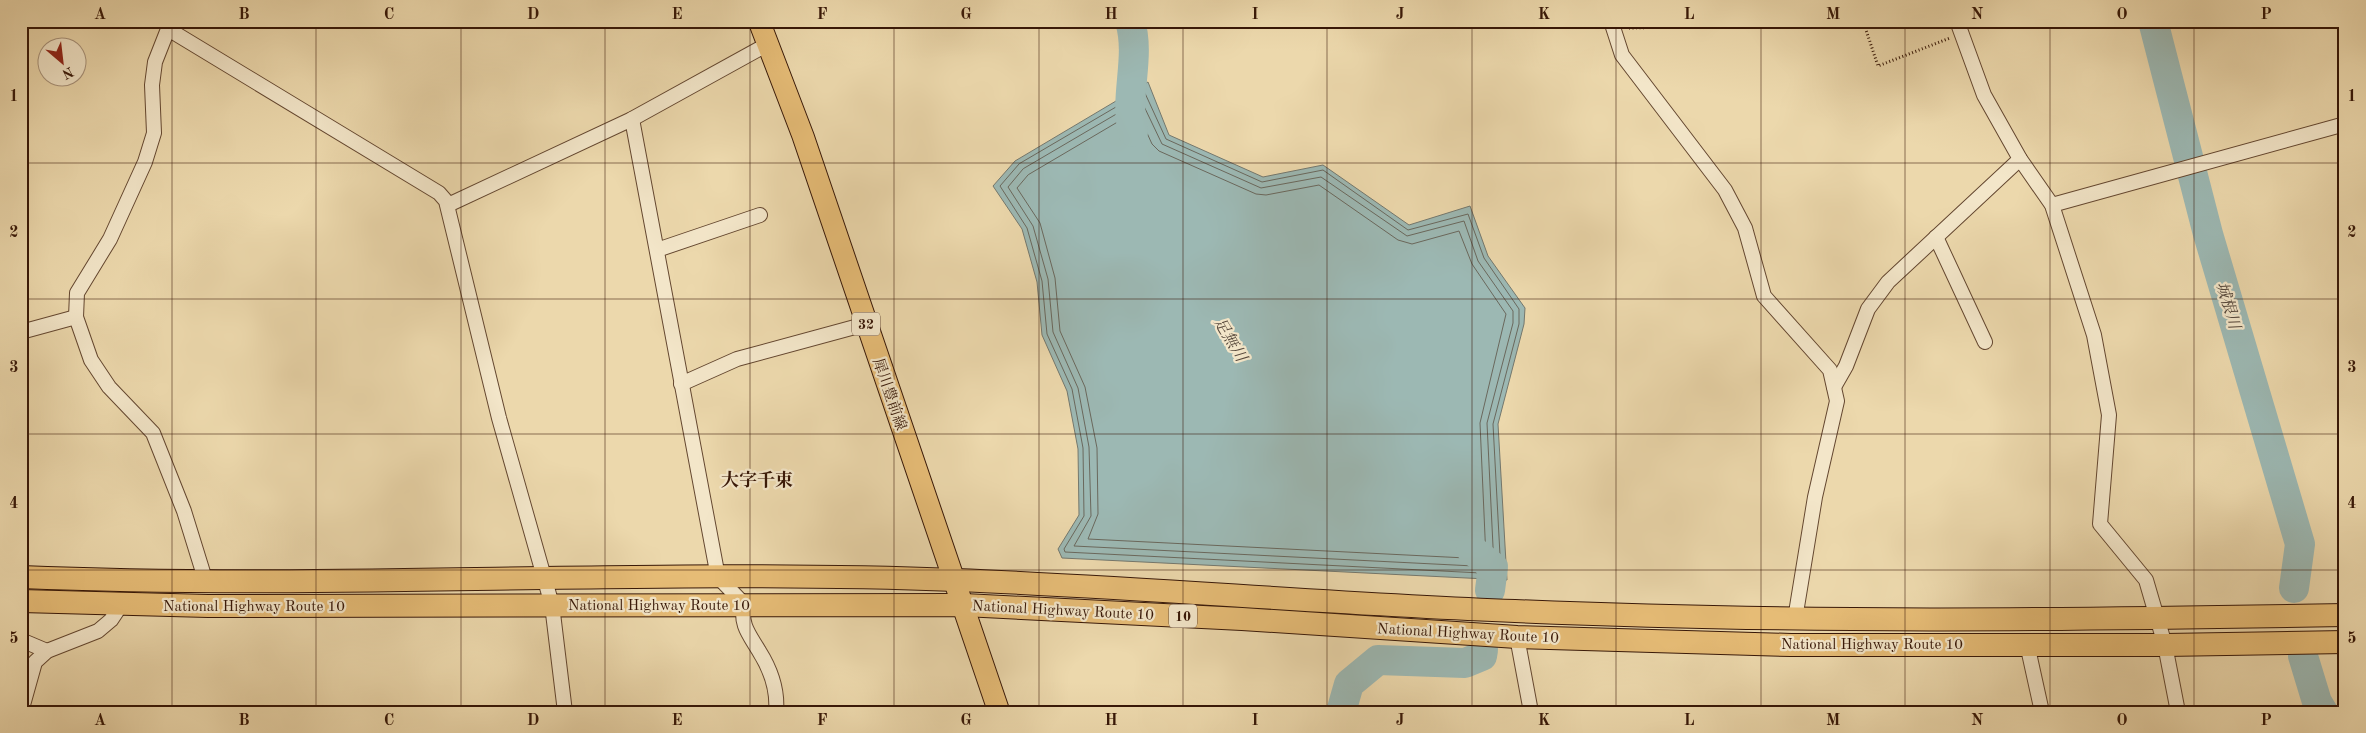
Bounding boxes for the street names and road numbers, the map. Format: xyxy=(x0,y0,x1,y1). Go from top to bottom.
road number: 32 xyxy=(852,312,880,336)
street label: 犀川豊前線 xyxy=(869,356,910,432)
street label: National Highway Route 10 xyxy=(568,599,750,614)
street label: National Highway Route 10 xyxy=(972,599,1154,624)
street label: National Highway Route 10 xyxy=(163,600,345,615)
road number: 10 xyxy=(1169,604,1197,628)
street label: National Highway Route 10 xyxy=(1377,622,1559,647)
street label: National Highway Route 10 xyxy=(1781,638,1963,653)

